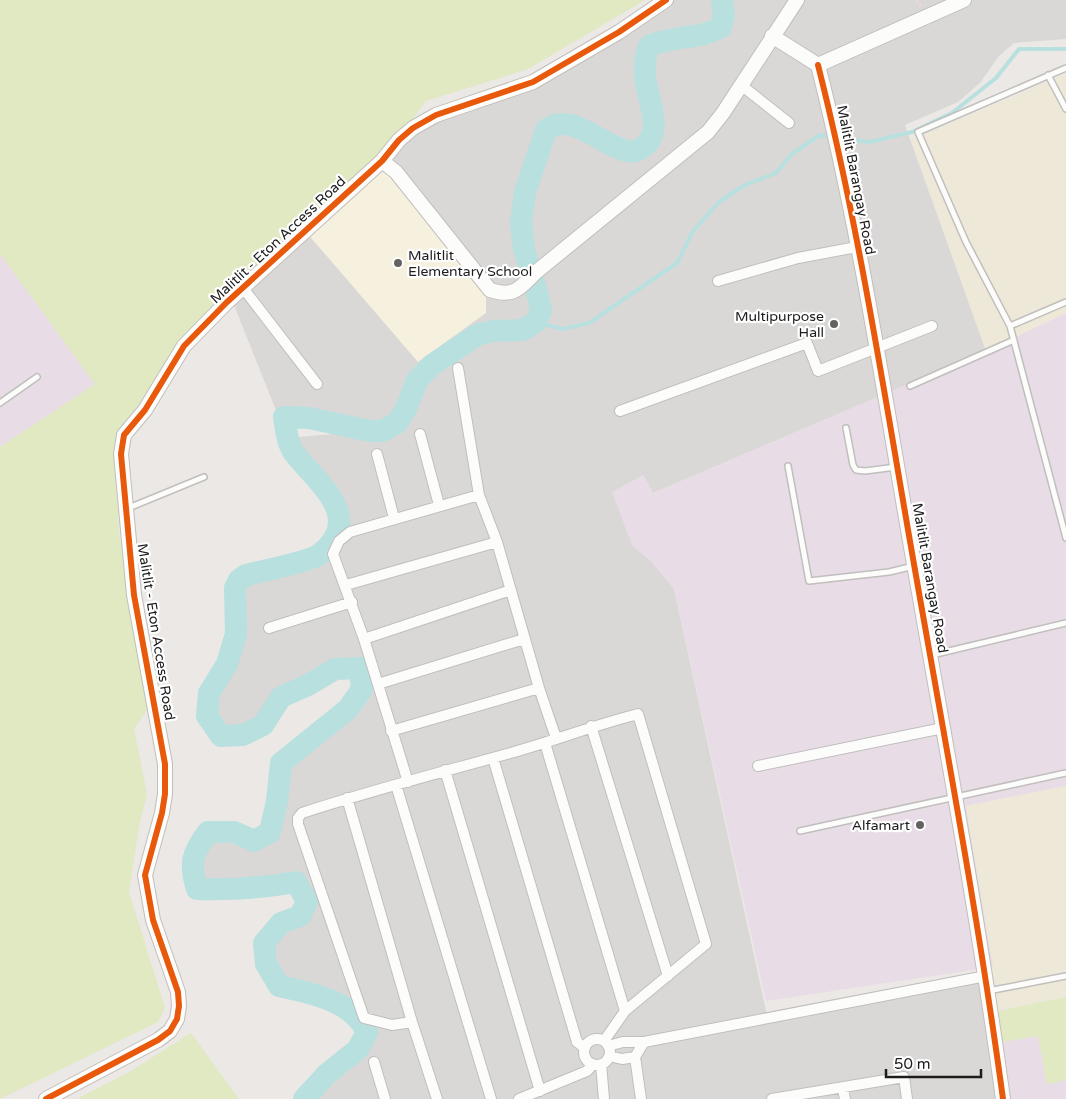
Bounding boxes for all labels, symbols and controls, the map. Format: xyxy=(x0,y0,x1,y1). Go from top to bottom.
street label: Malitlit Barangay Road xyxy=(833,104,879,256)
street label: Malitlit - Eton Access Road xyxy=(207,173,349,307)
place label: Malitlit Elementary School xyxy=(408,247,532,280)
marker: Malitlit Elementary School xyxy=(392,257,404,269)
place label: Multipurpose Hall xyxy=(735,308,824,341)
marker: Multipurpose Hall xyxy=(828,318,840,330)
street label: Malitlit Barangay Road xyxy=(908,502,952,654)
street label: Malitlit - Eton Access Road xyxy=(134,542,178,722)
place label: Alfamart xyxy=(852,817,911,834)
marker: Alfamart xyxy=(914,819,926,831)
scale bar xyxy=(886,1046,981,1078)
text: 50 m xyxy=(894,1055,931,1073)

